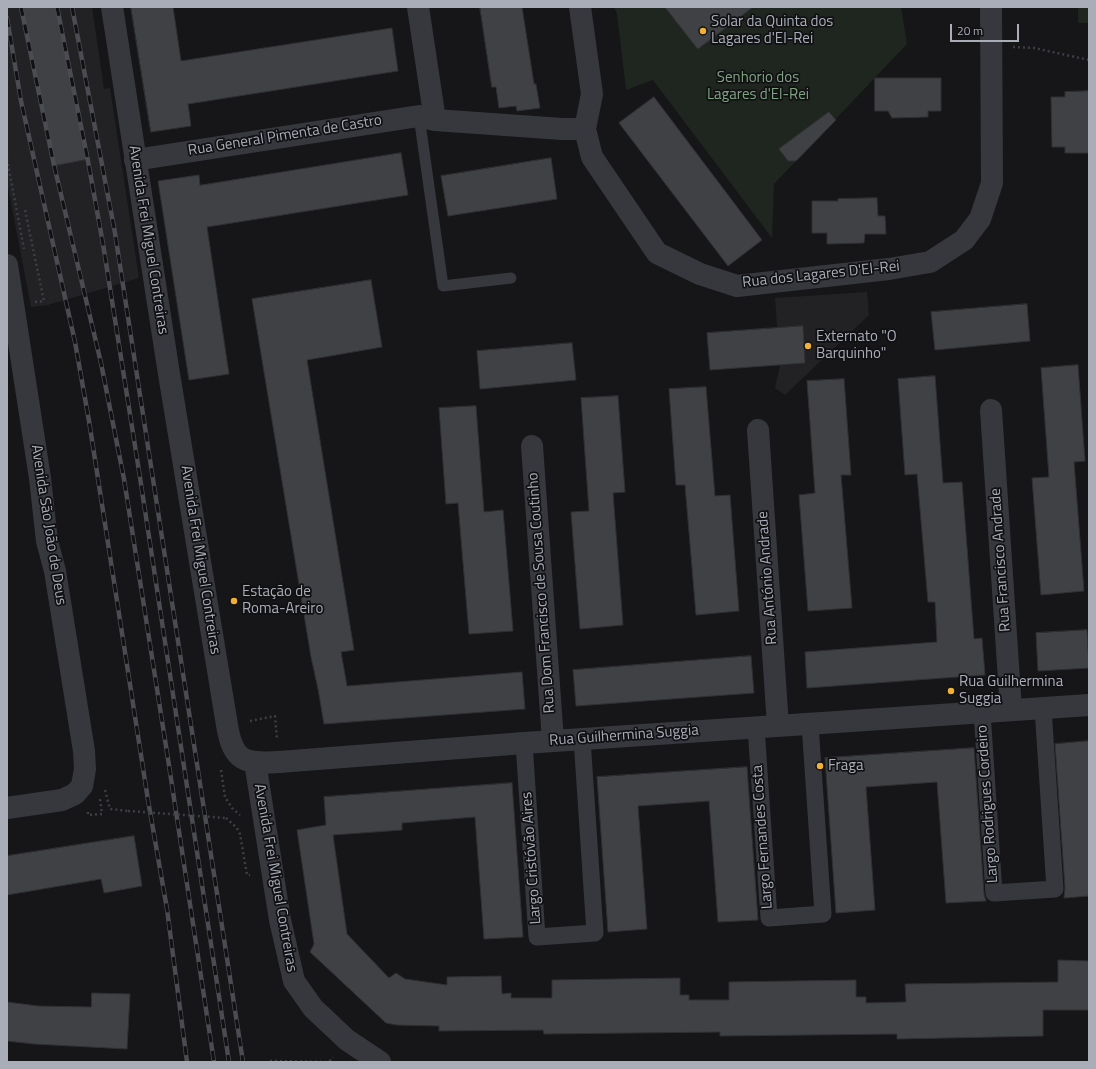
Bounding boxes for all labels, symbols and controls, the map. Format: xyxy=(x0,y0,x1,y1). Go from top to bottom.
place label: Solar da Quinta dos Lagares d'El-Rei xyxy=(711,13,833,48)
scale bar xyxy=(952,16,1021,42)
text: 20 m xyxy=(957,21,983,40)
marker: Solar da Quinta dos Lagares d'El-Rei xyxy=(698,26,708,36)
park label: Senhorio dos Lagares d'El-Rei xyxy=(707,69,809,104)
street label: Rua General Pimenta de Castro xyxy=(187,112,383,160)
street label: Avenida Frei Miguel Contreiras xyxy=(124,144,172,336)
street label: Rua dos Lagares D'El-Rei xyxy=(741,258,901,292)
place label: Externato "O Barquinho" xyxy=(816,328,897,363)
marker: Externato "O Barquinho" xyxy=(803,341,813,351)
street label: Avenida São João de Deus xyxy=(26,443,70,607)
street label: Avenida Frei Miguel Contreiras xyxy=(176,464,224,656)
street label: Rua Dom Francisco de Sousa Coutinho xyxy=(525,472,559,714)
street label: Rua Francisco Andrade xyxy=(987,488,1015,632)
street label: Rua António Andrade xyxy=(754,511,782,645)
place label: Estação de Roma-Areiro xyxy=(242,583,323,618)
marker: Estação de Roma-Areiro xyxy=(229,596,239,606)
place label: Rua Guilhermina Suggia xyxy=(959,673,1063,708)
marker: Rua Guilhermina Suggia xyxy=(946,686,956,696)
street label: Rua Guilhermina Suggia xyxy=(549,722,699,750)
street label: Largo Rodrigues Cordeiro xyxy=(973,724,1003,884)
place label: Fraga xyxy=(828,757,864,775)
marker: Fraga xyxy=(815,761,825,771)
street label: Largo Fernandes Costa xyxy=(749,764,777,910)
street label: Avenida Frei Miguel Contreiras xyxy=(250,782,300,974)
street label: Largo Cristóvão Aires xyxy=(518,791,546,925)

